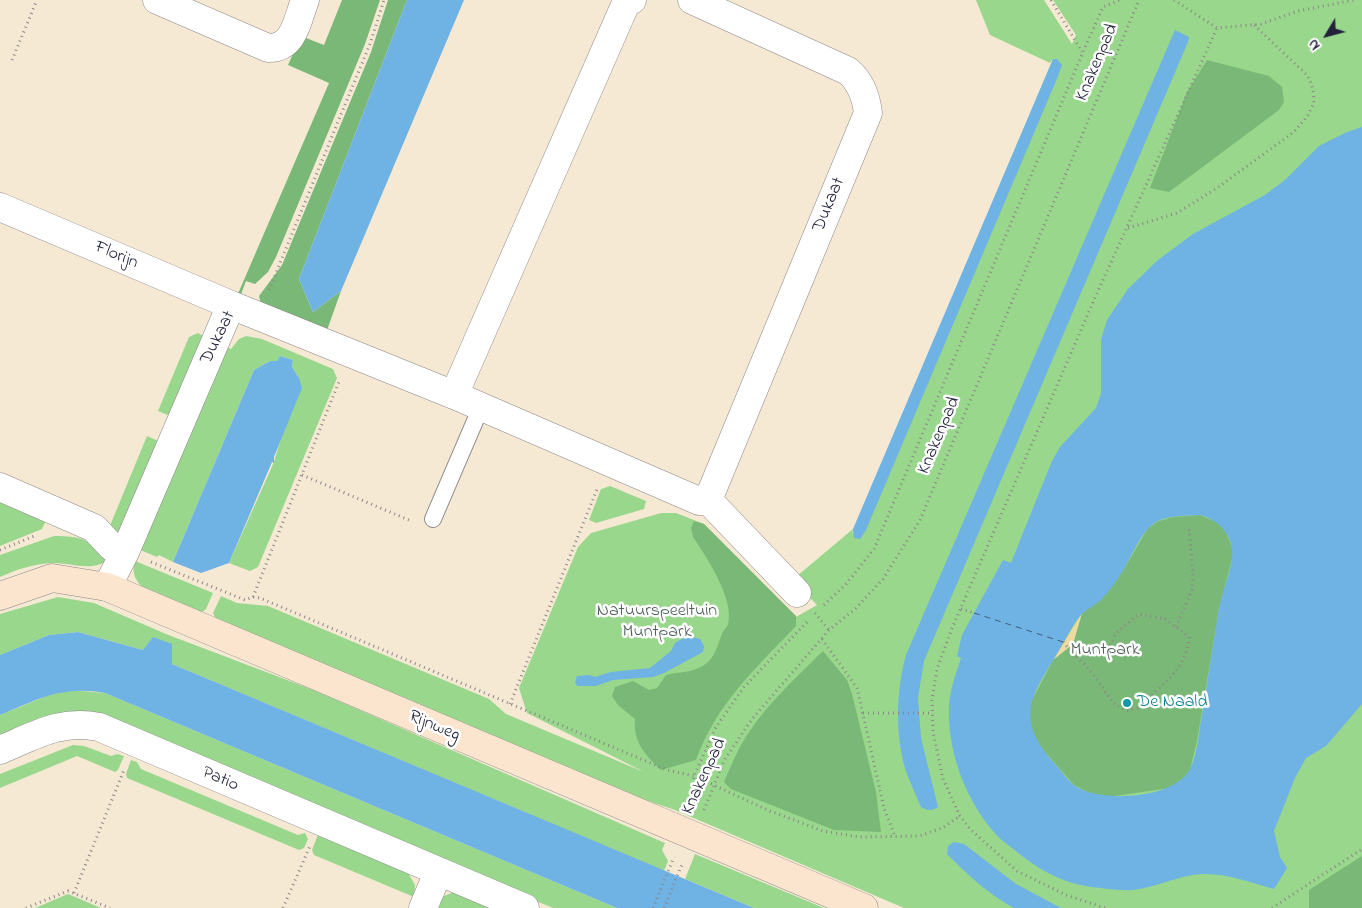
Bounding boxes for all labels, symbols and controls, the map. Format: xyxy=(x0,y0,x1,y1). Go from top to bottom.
north arrow xyxy=(1302,10,1352,60)
street label: Knakenpad xyxy=(1072,21,1124,105)
text: N xyxy=(1303,34,1326,54)
street label: Dukaat xyxy=(809,175,851,235)
street label: Florijn xyxy=(91,237,141,275)
street label: Dukaat xyxy=(197,308,241,368)
street label: Knakenpad xyxy=(914,394,966,478)
park label: Natuurspeeltuin Muntpark xyxy=(597,601,717,644)
park label: Muntpark xyxy=(1070,640,1140,662)
place label: De Naald xyxy=(1137,692,1208,714)
marker: De Naald xyxy=(1121,697,1133,709)
street label: Rijnweg xyxy=(405,707,463,747)
street label: Knakenpad xyxy=(678,735,732,819)
street label: Patio xyxy=(198,763,242,797)

